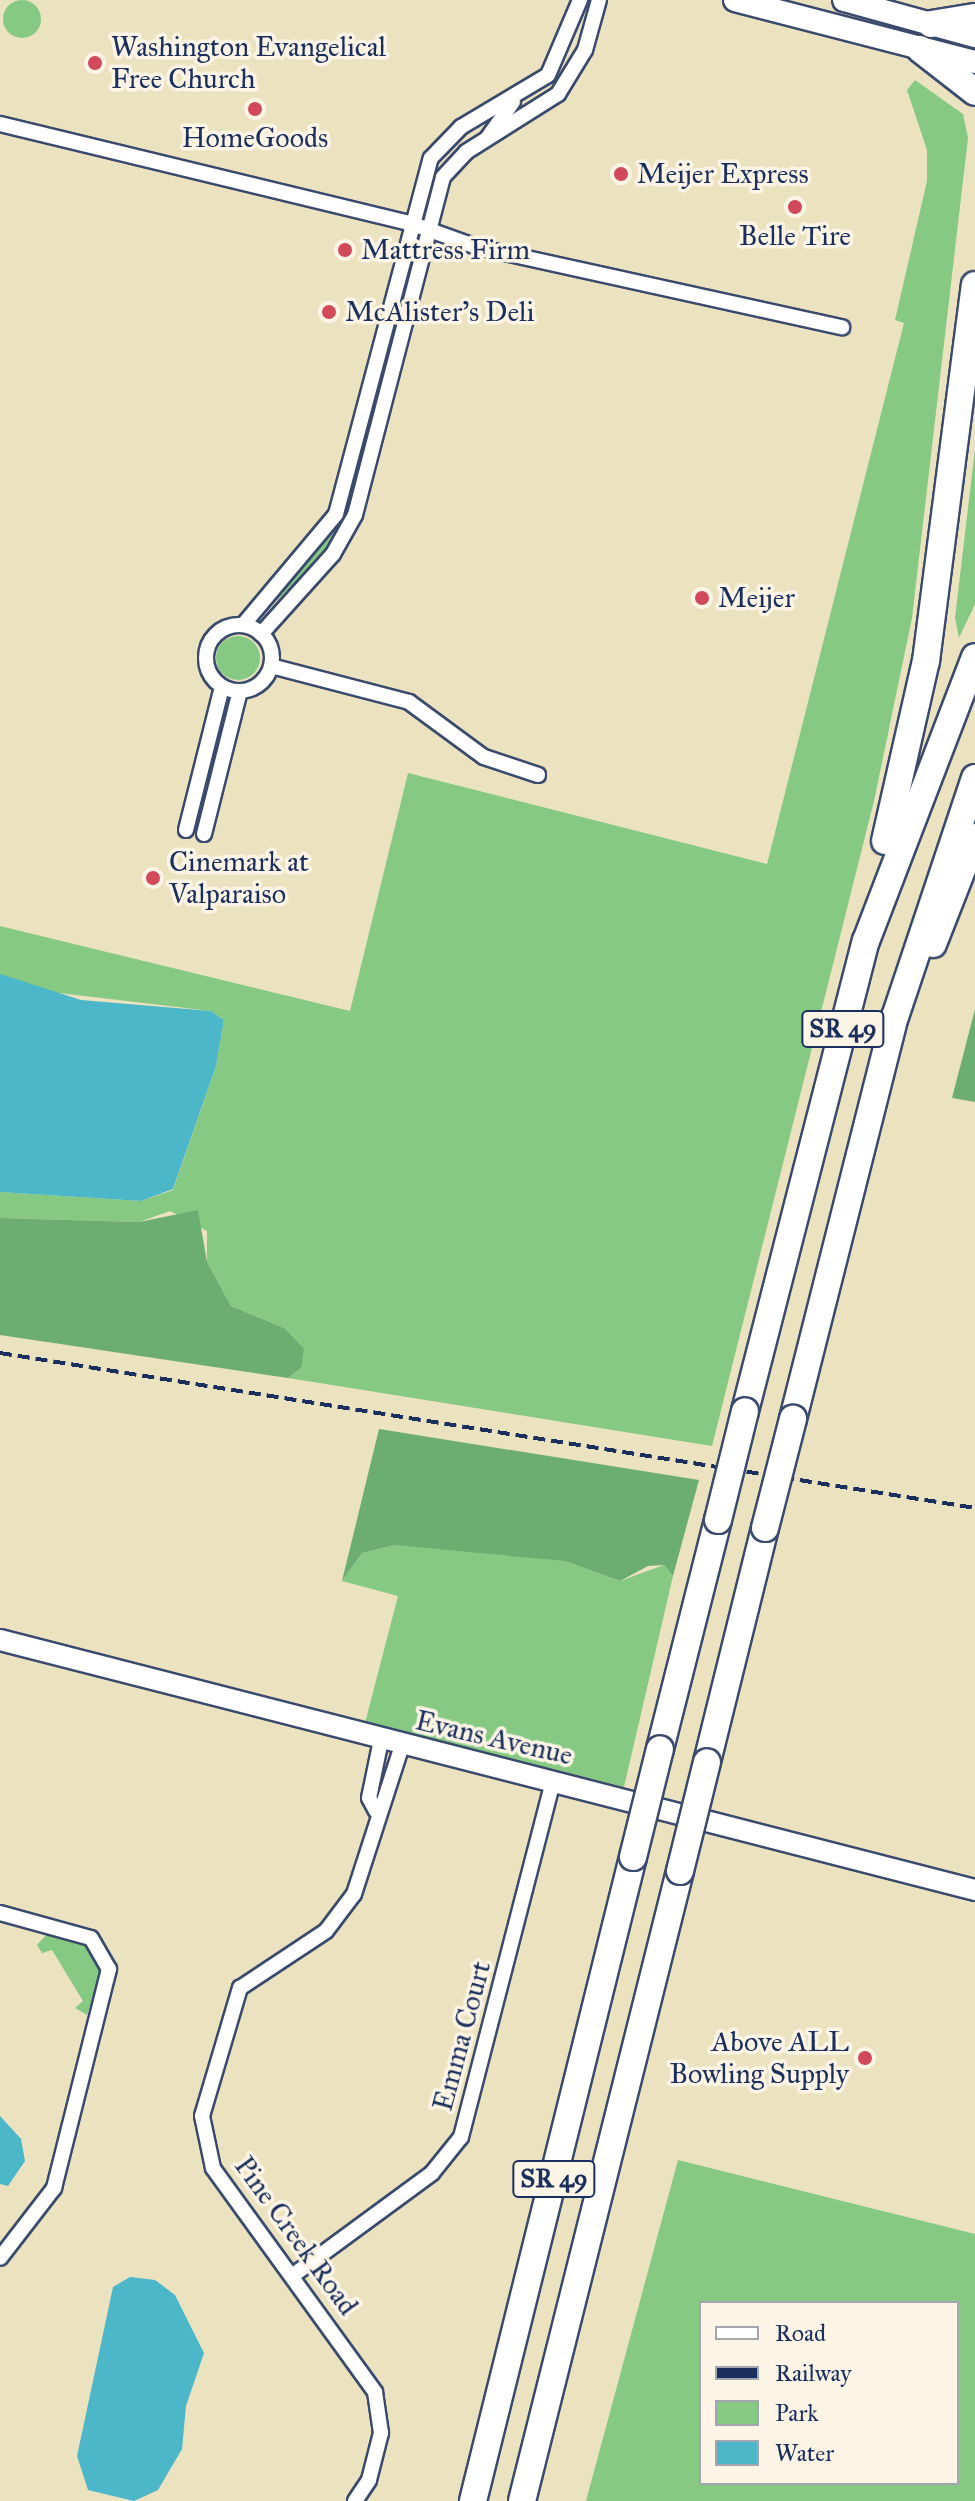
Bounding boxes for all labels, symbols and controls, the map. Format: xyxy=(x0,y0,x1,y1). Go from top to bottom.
place label: Washington Evangelical Free Church xyxy=(111,30,386,96)
marker: Washington Evangelical Free Church xyxy=(86,54,104,72)
marker: HomeGoods xyxy=(246,100,264,118)
place label: HomeGoods xyxy=(182,121,328,155)
place label: Meijer Express xyxy=(637,157,809,191)
marker: Meijer Express xyxy=(612,165,630,183)
marker: Belle Tire xyxy=(786,198,804,216)
place label: Belle Tire xyxy=(739,219,851,253)
place label: Mattress Firm xyxy=(361,233,530,267)
marker: Mattress Firm xyxy=(336,241,354,259)
place label: McAlister's Deli xyxy=(345,295,534,329)
marker: McAlister's Deli xyxy=(320,303,338,321)
place label: Meijer xyxy=(718,581,795,615)
marker: Meijer xyxy=(693,589,711,607)
place label: Cinemark at Valparaiso xyxy=(169,845,309,911)
marker: Cinemark at Valparaiso xyxy=(144,869,162,887)
road number: SR 49 xyxy=(801,1007,885,1051)
street label: Evans Avenue xyxy=(412,1704,576,1772)
street label: Emma Court xyxy=(426,1957,498,2115)
place label: Above ALL Bowling Supply xyxy=(669,2025,849,2091)
marker: Above ALL Bowling Supply xyxy=(856,2049,874,2067)
street label: Pine Creek Road xyxy=(227,2150,365,2322)
road number: SR 49 xyxy=(512,2157,596,2201)
legend xyxy=(699,2301,959,2485)
text: Road xyxy=(775,2318,826,2348)
text: Railway xyxy=(775,2358,852,2388)
text: Park xyxy=(775,2398,818,2428)
text: Water xyxy=(775,2438,834,2468)

